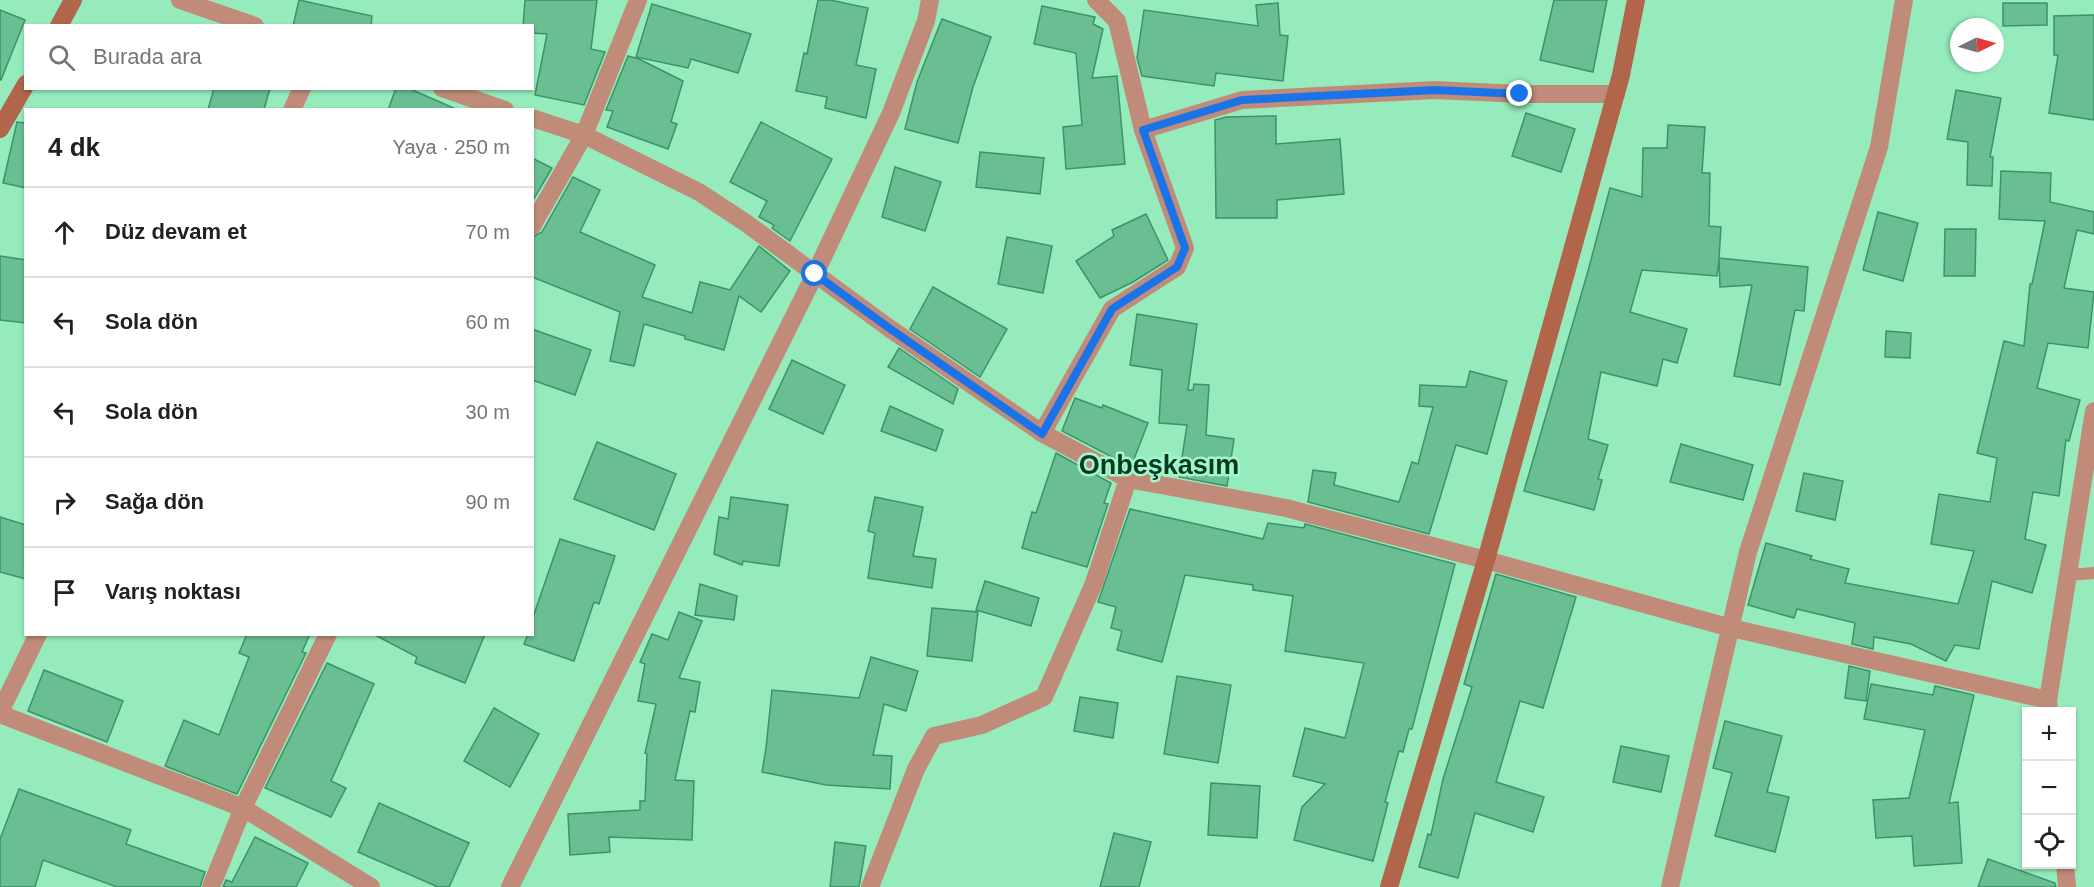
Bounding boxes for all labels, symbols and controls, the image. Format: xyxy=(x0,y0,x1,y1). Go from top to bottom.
north arrow xyxy=(1950,18,2004,72)
search box xyxy=(24,24,534,90)
icon: search xyxy=(45,41,78,74)
text: Burada ara xyxy=(93,44,202,69)
route end xyxy=(1506,80,1532,106)
text: 4 dk xyxy=(48,132,100,162)
text: Yaya · 250 m xyxy=(393,136,510,158)
icon: ahead xyxy=(48,216,81,249)
text: Düz devam et xyxy=(105,219,247,244)
text: 70 m xyxy=(466,221,510,243)
route start xyxy=(801,260,827,286)
icon: left xyxy=(48,306,81,339)
text: Sola dön xyxy=(105,309,198,334)
text: 60 m xyxy=(466,311,510,333)
icon: left xyxy=(48,396,81,429)
text: Sola dön xyxy=(105,399,198,424)
text: 30 m xyxy=(466,401,510,423)
district label: Onbeşkasım xyxy=(1079,450,1239,480)
icon: right xyxy=(48,486,81,519)
text: Sağa dön xyxy=(105,489,204,514)
text: 90 m xyxy=(466,491,510,513)
icon: arrive xyxy=(48,576,81,609)
text: Varış noktası xyxy=(105,579,241,604)
map controls xyxy=(2022,707,2076,869)
button: + xyxy=(2022,707,2076,761)
button: − xyxy=(2022,761,2076,815)
button: locate xyxy=(2022,815,2076,869)

